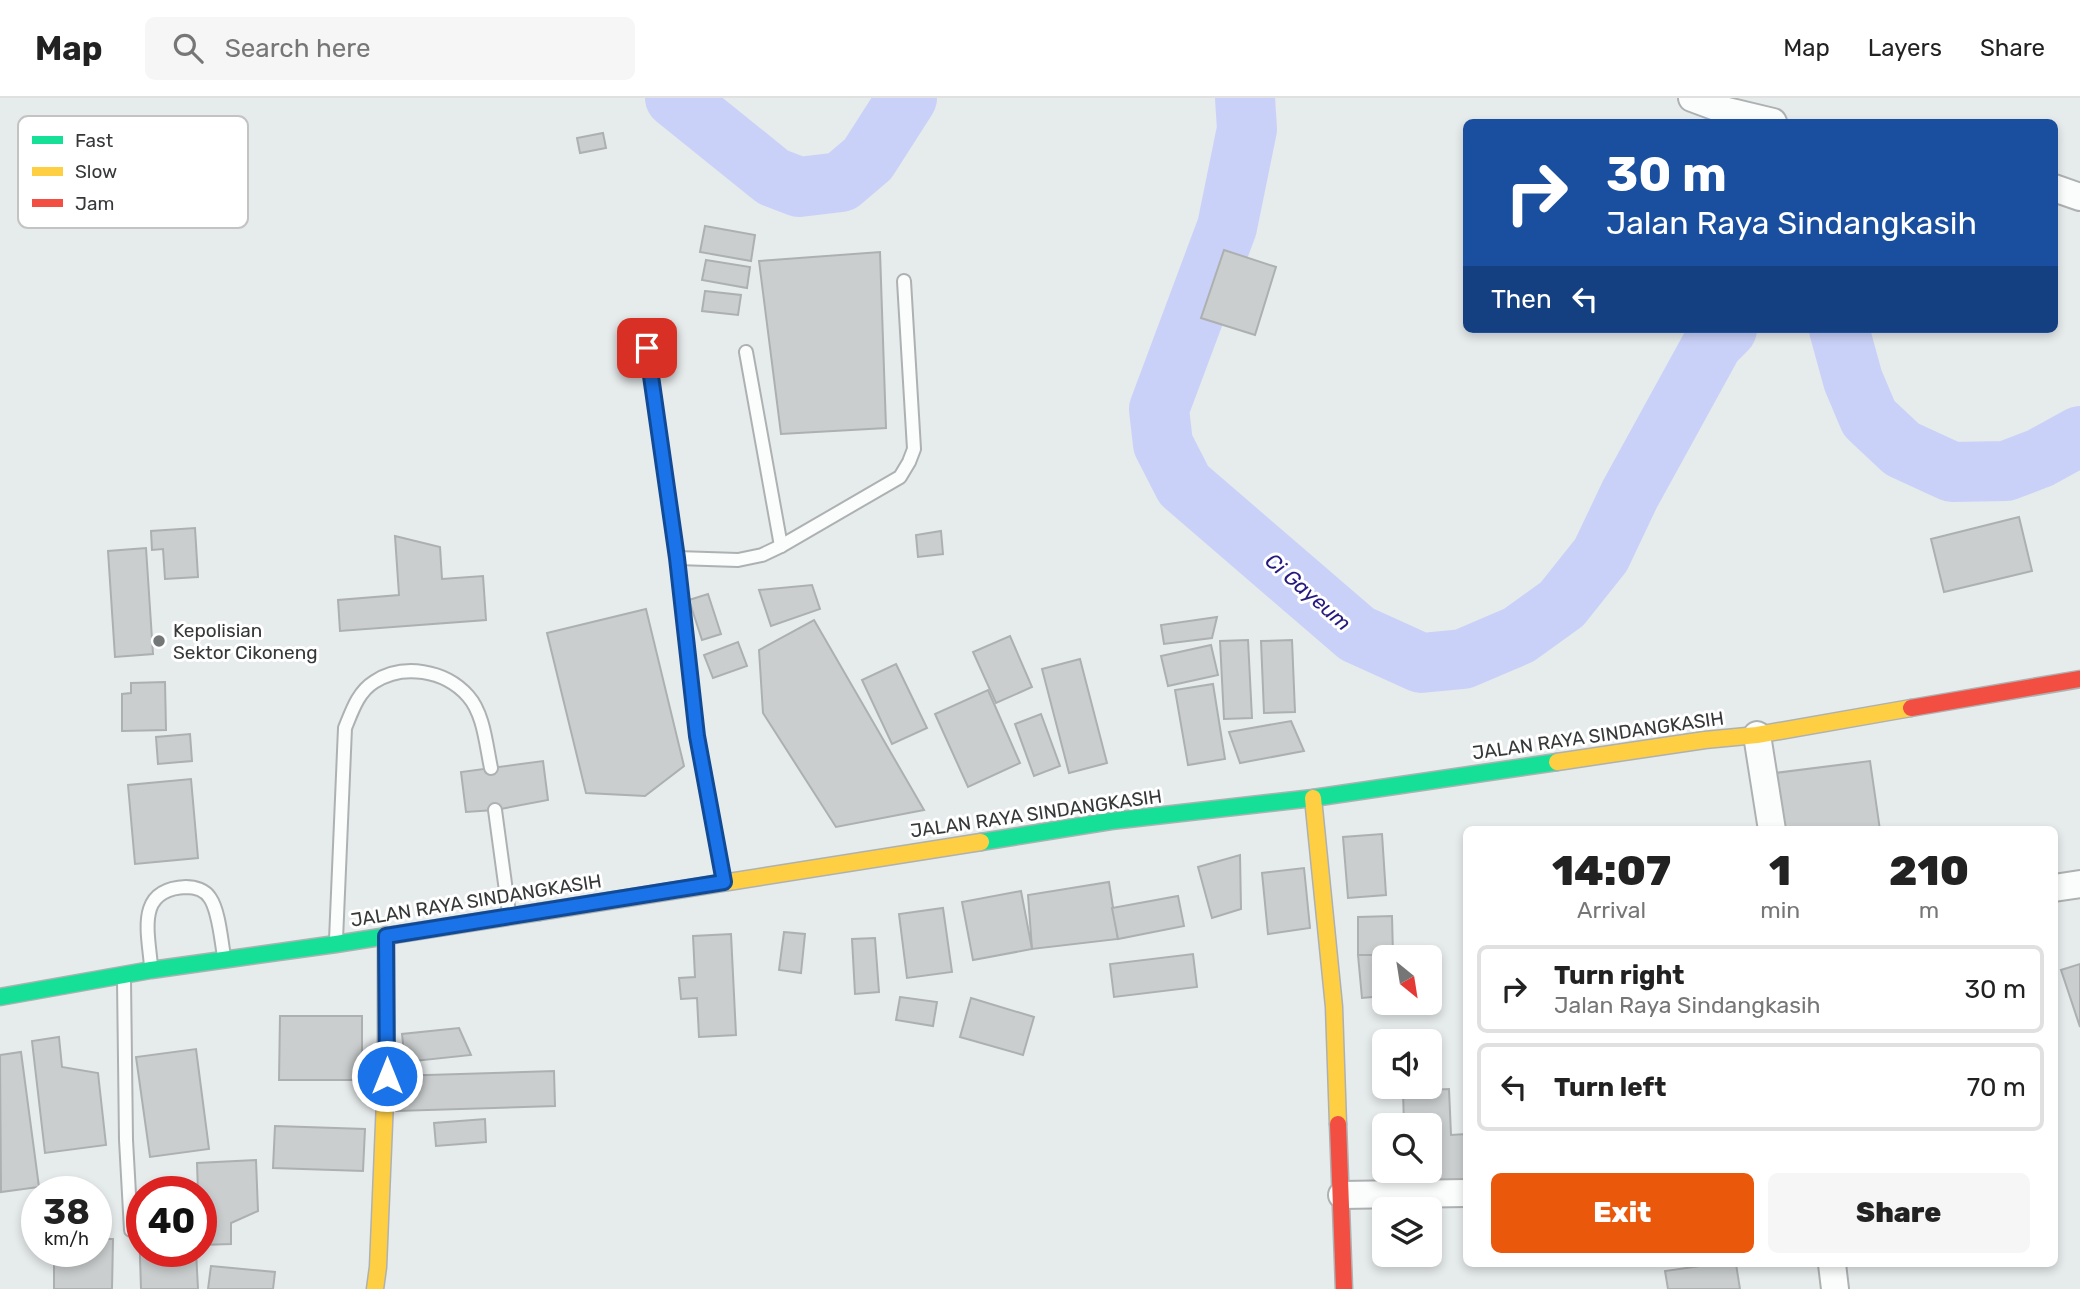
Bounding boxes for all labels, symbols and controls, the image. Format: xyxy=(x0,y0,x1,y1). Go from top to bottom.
search box xyxy=(145,17,635,80)
text: Map xyxy=(35,29,103,68)
icon: search xyxy=(169,29,207,67)
text: Search here xyxy=(225,33,370,64)
text: Map xyxy=(1783,34,1830,62)
text: Layers xyxy=(1868,34,1942,62)
text: Share xyxy=(1980,34,2045,62)
legend xyxy=(18,116,248,228)
text: Fast xyxy=(75,129,114,152)
text: 30 m xyxy=(1606,145,1727,203)
icon: right xyxy=(1491,147,1582,238)
text: Slow xyxy=(75,160,117,183)
text: Jam xyxy=(75,192,114,215)
text: Jalan Raya Sindangkasih xyxy=(1606,204,1977,242)
icon: left xyxy=(1566,280,1604,318)
text: Then xyxy=(1491,284,1552,315)
pin xyxy=(617,318,677,378)
icon: arrive xyxy=(628,329,666,367)
water label: Ci Gayeum xyxy=(1260,548,1356,636)
place label: Kepolisian Sektor Cikoneng xyxy=(173,619,318,664)
marker: Kepolisian Sektor Cikoneng xyxy=(151,633,167,649)
street label: JALAN RAYA SINDANGKASIH xyxy=(1471,706,1725,765)
street label: JALAN RAYA SINDANGKASIH xyxy=(909,784,1163,843)
text: 14:07 xyxy=(1552,846,1671,896)
text: 1 xyxy=(1769,846,1791,896)
text: 210 xyxy=(1889,846,1969,896)
street label: JALAN RAYA SINDANGKASIH xyxy=(349,869,603,932)
text: Arrival xyxy=(1577,896,1646,924)
text: min xyxy=(1760,896,1800,924)
text: m xyxy=(1919,896,1939,924)
north arrow xyxy=(1372,945,1442,1015)
map controls xyxy=(1372,945,1442,1267)
text: Turn right xyxy=(1554,960,1684,991)
icon: right xyxy=(1495,970,1533,1008)
text: 30 m xyxy=(1964,974,2026,1005)
text: Jalan Raya Sindangkasih xyxy=(1554,991,1821,1019)
button: sound xyxy=(1372,1029,1442,1099)
position arrow xyxy=(350,1039,424,1113)
icon: left xyxy=(1495,1068,1533,1106)
text: Turn left xyxy=(1554,1072,1666,1103)
text: 70 m xyxy=(1967,1072,2026,1103)
button: search xyxy=(1372,1113,1442,1183)
button: Exit xyxy=(1491,1173,1754,1253)
button: Share xyxy=(1768,1173,2030,1253)
speed limit sign: 40 xyxy=(126,1176,217,1267)
text: 38 xyxy=(43,1191,90,1233)
button: layers xyxy=(1372,1197,1442,1267)
text: km/h xyxy=(44,1228,89,1250)

